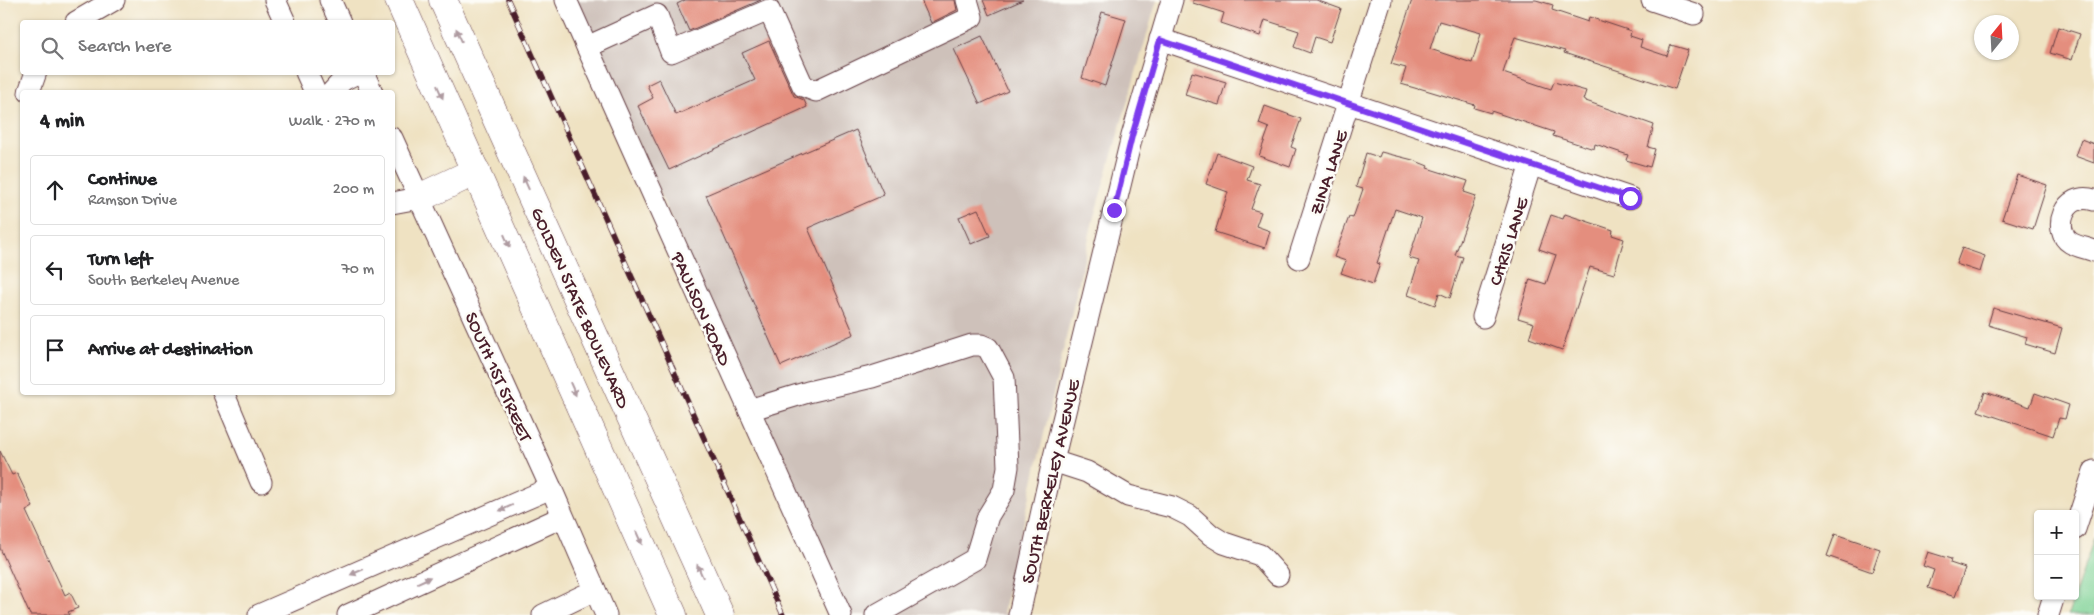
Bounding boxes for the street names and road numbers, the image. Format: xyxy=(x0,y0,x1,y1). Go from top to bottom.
street label: ZINA LANE xyxy=(1306,127,1355,218)
street label: CHRIS LANE xyxy=(1485,194,1536,289)
street label: GOLDEN STATE BOULEVARD xyxy=(524,204,634,413)
street label: PAULSON ROAD xyxy=(664,248,735,370)
street label: SOUTH 1ST STREET xyxy=(458,309,536,446)
street label: SOUTH BERKELEY AVENUE xyxy=(1018,376,1087,586)

